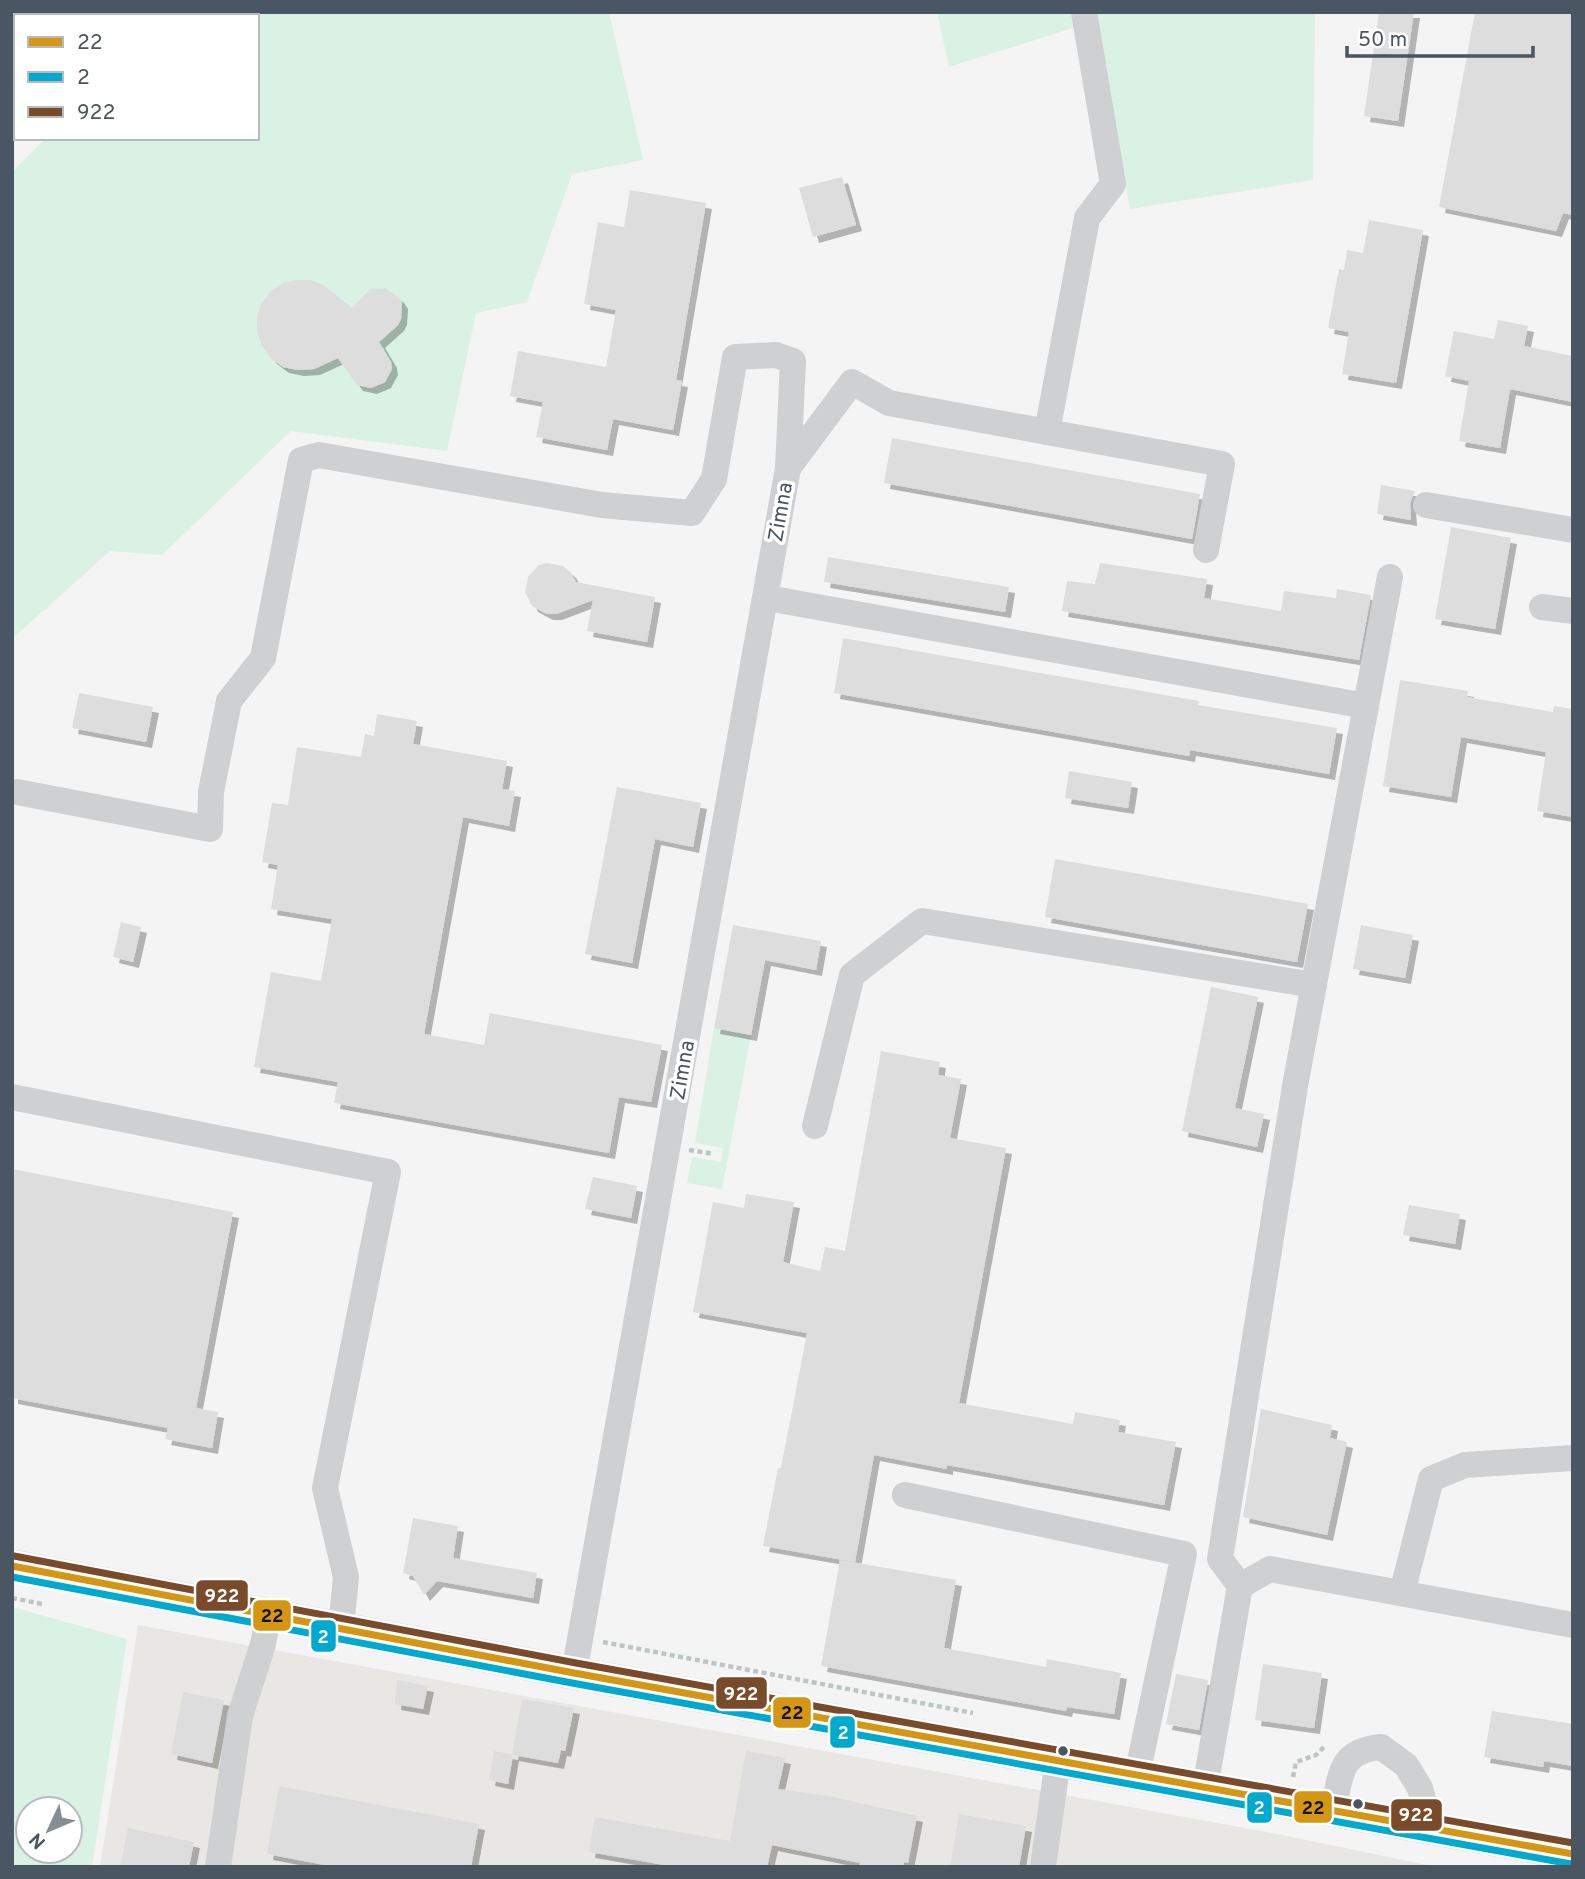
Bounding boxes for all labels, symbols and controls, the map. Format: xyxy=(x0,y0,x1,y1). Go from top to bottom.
legend xyxy=(14,14,259,140)
scale bar xyxy=(1347,14,1532,58)
text: 50 m xyxy=(1358,27,1407,54)
text: 22 xyxy=(77,30,103,57)
text: 2 xyxy=(77,65,90,92)
text: 922 xyxy=(77,100,115,127)
street label: Zimna xyxy=(763,480,800,544)
street label: Zimna xyxy=(665,1038,702,1102)
line badge: 922 xyxy=(195,1579,249,1612)
text: 922 xyxy=(205,1585,239,1609)
line badge: 22 xyxy=(252,1599,292,1632)
text: 22 xyxy=(260,1605,284,1629)
line badge: 2 xyxy=(310,1619,337,1653)
text: 2 xyxy=(317,1626,329,1650)
line badge: 922 xyxy=(715,1676,768,1710)
text: 922 xyxy=(724,1683,758,1707)
line badge: 22 xyxy=(772,1696,812,1729)
text: 22 xyxy=(780,1702,804,1726)
line badge: 2 xyxy=(829,1715,856,1749)
text: 2 xyxy=(837,1722,849,1746)
unlabelled marker xyxy=(1056,1744,1070,1758)
line badge: 22 xyxy=(1293,1790,1333,1824)
line badge: 2 xyxy=(1246,1791,1273,1824)
north arrow xyxy=(14,1795,84,1865)
text: 2 xyxy=(1253,1797,1265,1821)
text: 22 xyxy=(1301,1797,1325,1821)
unlabelled marker xyxy=(1351,1797,1365,1811)
line badge: 922 xyxy=(1390,1798,1443,1832)
text: 922 xyxy=(1399,1804,1433,1828)
text: N xyxy=(25,1827,52,1854)

